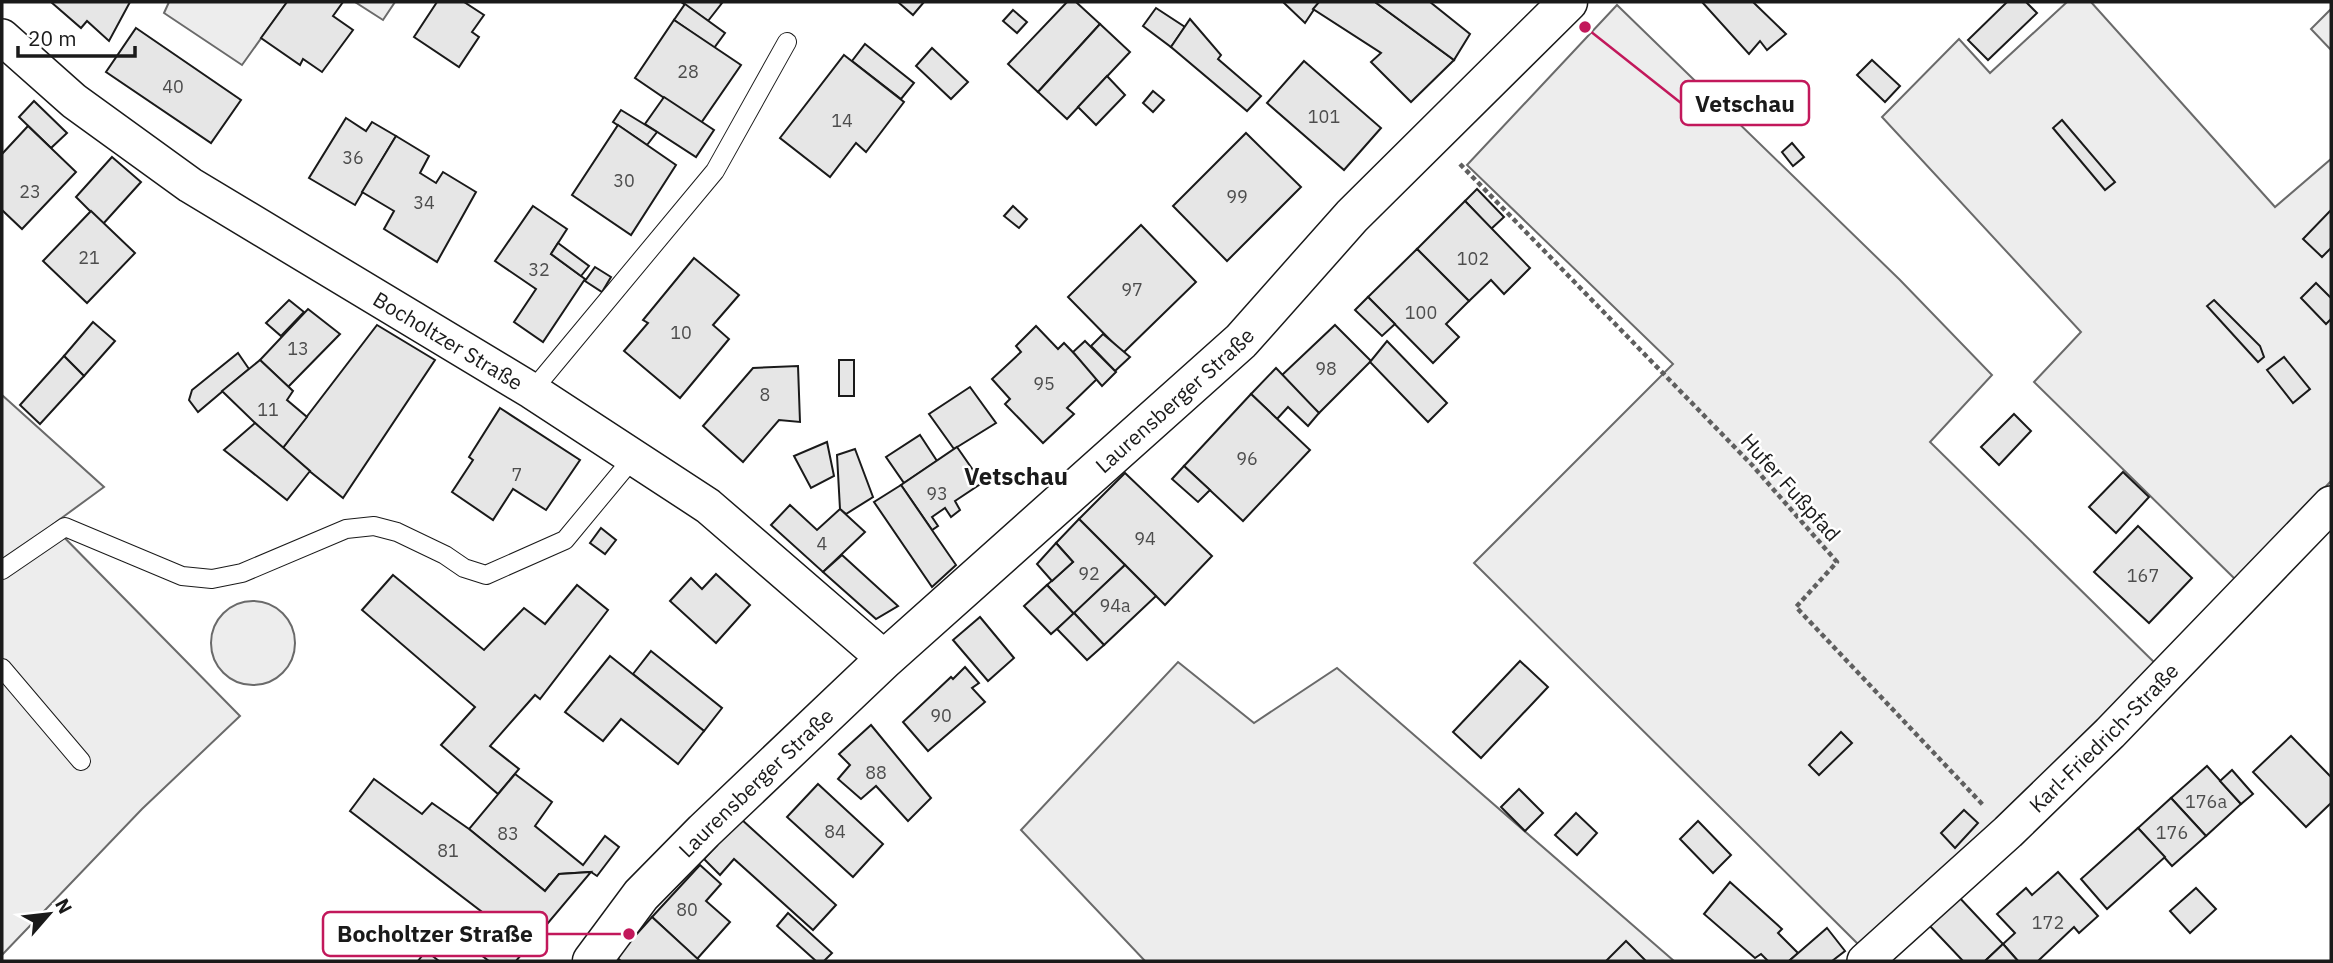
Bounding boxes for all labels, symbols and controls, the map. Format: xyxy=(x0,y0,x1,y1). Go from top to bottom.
scale bar xyxy=(18,14,135,58)
text: 20 m xyxy=(28,24,77,52)
house number: 28 xyxy=(677,60,699,83)
house number: 40 xyxy=(162,75,184,98)
callout: Vetschau xyxy=(1681,81,1809,125)
text: Vetschau xyxy=(1695,88,1795,118)
house number: 101 xyxy=(1308,105,1340,128)
house number: 14 xyxy=(831,109,853,132)
house number: 36 xyxy=(342,146,364,169)
house number: 30 xyxy=(613,169,635,192)
house number: 23 xyxy=(19,180,41,203)
house number: 99 xyxy=(1226,185,1248,208)
house number: 34 xyxy=(413,191,435,214)
house number: 21 xyxy=(78,246,100,269)
house number: 102 xyxy=(1457,247,1489,270)
house number: 32 xyxy=(528,258,550,281)
house number: 97 xyxy=(1121,278,1143,301)
street label: Bocholtzer Straße xyxy=(368,285,528,396)
house number: 100 xyxy=(1405,301,1437,324)
house number: 10 xyxy=(670,321,692,344)
street label: Laurensberger Straße xyxy=(1089,322,1260,479)
house number: 13 xyxy=(287,337,309,360)
house number: 98 xyxy=(1315,357,1337,380)
house number: 95 xyxy=(1033,372,1055,395)
house number: 8 xyxy=(760,383,770,406)
house number: 11 xyxy=(257,398,279,421)
street label: Hufer Fußpfad xyxy=(1735,427,1847,547)
house number: 96 xyxy=(1236,447,1258,470)
district label: Vetschau xyxy=(964,460,1068,492)
house number: 7 xyxy=(512,463,522,486)
house number: 93 xyxy=(926,482,948,505)
house number: 94 xyxy=(1134,527,1156,550)
house number: 4 xyxy=(817,532,828,555)
house number: 92 xyxy=(1078,562,1100,585)
house number: 167 xyxy=(2127,564,2159,587)
house number: 94a xyxy=(1099,594,1131,617)
street label: Karl-Friedrich-Straße xyxy=(2023,657,2184,818)
street label: Laurensberger Straße xyxy=(672,702,839,863)
house number: 90 xyxy=(930,704,952,727)
house number: 88 xyxy=(865,761,887,784)
house number: 176a xyxy=(2185,790,2227,813)
house number: 84 xyxy=(824,820,846,843)
house number: 176 xyxy=(2156,821,2188,844)
house number: 83 xyxy=(497,822,519,845)
house number: 81 xyxy=(437,839,459,862)
north arrow xyxy=(14,879,84,949)
text: N xyxy=(50,894,78,918)
house number: 80 xyxy=(676,898,698,921)
house number: 172 xyxy=(2032,911,2064,934)
callout: Bocholtzer Straße xyxy=(323,912,547,956)
text: Bocholtzer Straße xyxy=(337,918,533,948)

